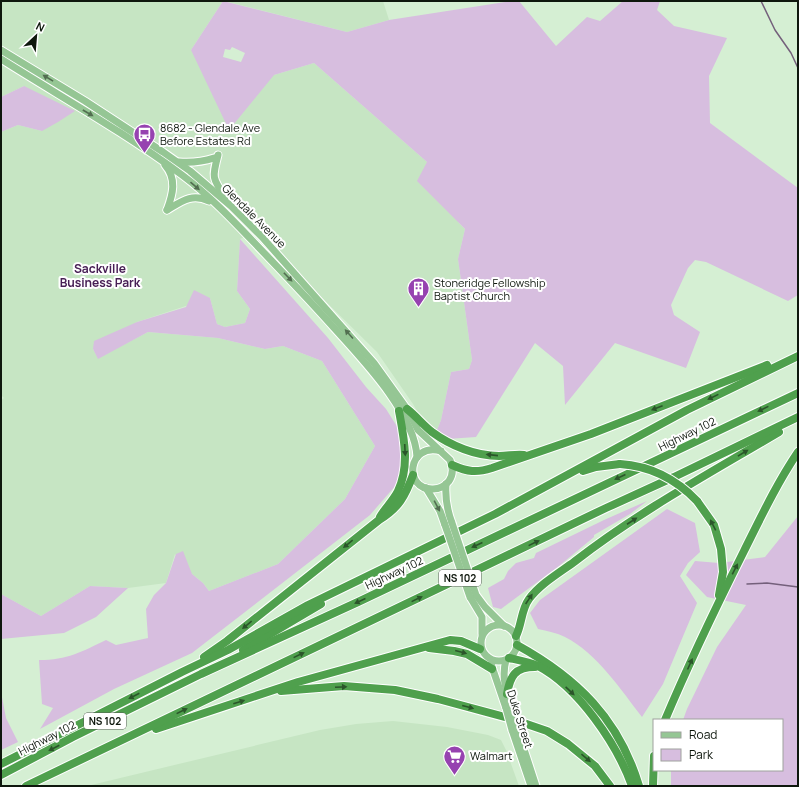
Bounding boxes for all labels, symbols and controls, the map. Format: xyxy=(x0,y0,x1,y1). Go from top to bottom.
north arrow xyxy=(16,16,56,56)
text: N xyxy=(34,18,48,35)
one-way arrow xyxy=(42,75,53,82)
one-way arrow xyxy=(82,110,94,117)
place label: 8682 - Glendale Ave Before Estates Rd xyxy=(160,120,261,148)
bus stop icon: 8682 - Glendale Ave Before Estates Rd xyxy=(132,121,158,154)
street label: Glendale Avenue xyxy=(219,180,290,251)
one-way arrow xyxy=(190,182,200,191)
district label: Sackville Business Park xyxy=(60,260,141,291)
one-way arrow xyxy=(283,272,293,282)
place label: Stoneridge Fellowship Baptist Church xyxy=(434,275,546,303)
building icon: Stoneridge Fellowship Baptist Church xyxy=(405,276,431,309)
one-way arrow xyxy=(344,329,353,340)
one-way arrow xyxy=(707,394,718,400)
one-way arrow xyxy=(651,406,663,412)
one-way arrow xyxy=(757,406,768,412)
street label: Highway 102 xyxy=(655,413,718,454)
one-way arrow xyxy=(402,443,408,456)
one-way arrow xyxy=(737,450,749,457)
one-way arrow xyxy=(486,452,498,458)
one-way arrow xyxy=(615,474,626,480)
one-way arrow xyxy=(434,500,440,512)
one-way arrow xyxy=(627,517,637,525)
one-way arrow xyxy=(710,519,716,531)
one-way arrow xyxy=(343,540,354,549)
one-way arrow xyxy=(528,540,540,546)
one-way arrow xyxy=(472,542,483,548)
street label: Highway 102 xyxy=(362,553,425,593)
one-way arrow xyxy=(732,563,738,575)
road number: NS 102 xyxy=(439,570,481,586)
one-way arrow xyxy=(525,594,533,605)
one-way arrow xyxy=(411,596,422,602)
one-way arrow xyxy=(354,598,366,604)
one-way arrow xyxy=(241,621,252,630)
one-way arrow xyxy=(455,650,467,656)
one-way arrow xyxy=(294,652,305,658)
one-way arrow xyxy=(688,657,694,669)
one-way arrow xyxy=(335,683,347,690)
one-way arrow xyxy=(565,686,575,696)
street label: Duke Street xyxy=(504,688,537,750)
one-way arrow xyxy=(129,693,140,699)
one-way arrow xyxy=(233,699,245,705)
one-way arrow xyxy=(463,704,475,710)
one-way arrow xyxy=(177,708,188,714)
road number: NS 102 xyxy=(84,713,126,729)
street label: Highway 102 xyxy=(16,717,78,758)
legend xyxy=(653,719,783,771)
text: Road xyxy=(689,726,717,743)
supermarket icon: Walmart xyxy=(442,743,468,776)
one-way arrow xyxy=(48,744,59,751)
text: Park xyxy=(689,746,714,763)
place label: Walmart xyxy=(470,748,512,763)
one-way arrow xyxy=(580,754,591,763)

